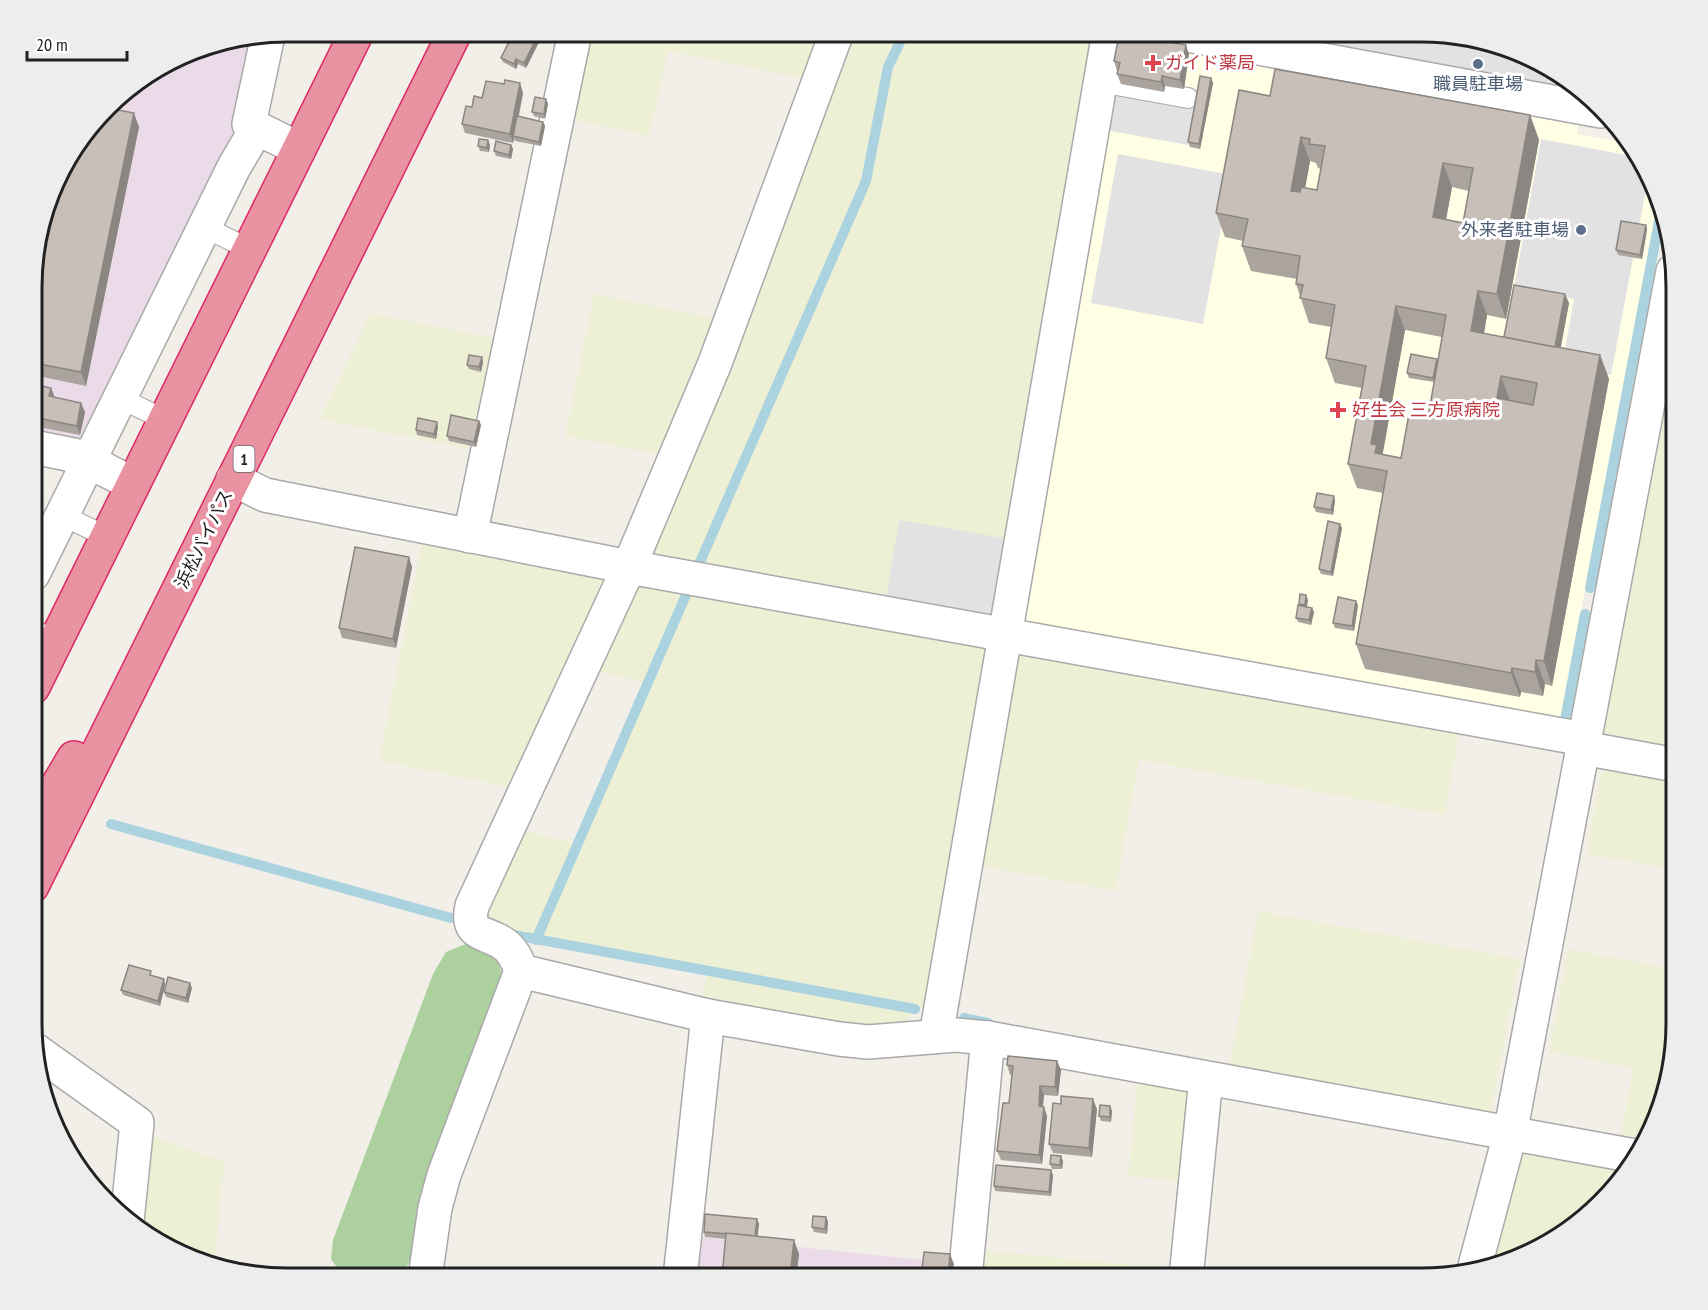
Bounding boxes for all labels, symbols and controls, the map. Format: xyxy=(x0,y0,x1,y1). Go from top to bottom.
scale bar xyxy=(27,24,128,62)
text: 20 m xyxy=(36,33,68,56)
place label: ガイド薬局 xyxy=(1165,51,1255,74)
marker: ガイド薬局 xyxy=(1146,56,1160,70)
marker: 職員駐車場 xyxy=(1471,57,1485,71)
place label: 職員駐車場 xyxy=(1433,72,1523,95)
place label: 外来者駐車場 xyxy=(1461,218,1569,241)
marker: 外来者駐車場 xyxy=(1574,223,1588,237)
place label: 好生会 三方原病院 xyxy=(1352,398,1500,421)
marker: 好生会 三方原病院 xyxy=(1329,401,1347,419)
road number: 1 xyxy=(234,446,254,472)
street label: 浜松バイパス xyxy=(170,485,237,592)

